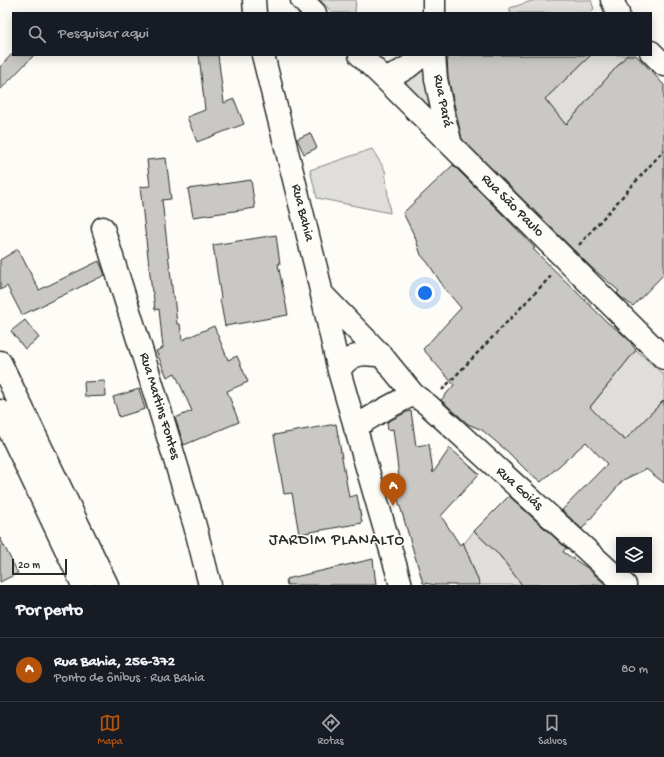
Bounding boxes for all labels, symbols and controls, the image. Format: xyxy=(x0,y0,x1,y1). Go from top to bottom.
search box xyxy=(12,12,652,56)
icon: search xyxy=(26,23,48,45)
text: Pesquisar aqui xyxy=(58,25,149,43)
street label: Rua Pará xyxy=(429,73,456,130)
street label: Rua São Paulo xyxy=(477,171,547,241)
street label: Rua Bahia xyxy=(287,183,318,245)
your location xyxy=(415,283,435,303)
street label: Rua Martins Fontes xyxy=(135,351,184,462)
street label: Rua Goiás xyxy=(492,464,547,515)
pin: A xyxy=(380,473,406,506)
district label: JARDIM PLANALTO xyxy=(269,532,405,551)
map controls xyxy=(616,537,652,573)
button: layers xyxy=(616,537,652,573)
scale bar xyxy=(12,557,67,576)
text: 20 m xyxy=(18,560,40,572)
text: Por perto xyxy=(16,601,83,621)
text: Rua Bahia, 256-372 xyxy=(54,653,175,671)
text: A xyxy=(25,662,33,677)
text: 80 m xyxy=(621,662,648,677)
text: Ponto de ônibus · Rua Bahia xyxy=(54,671,204,686)
tab: Mapa xyxy=(97,712,123,748)
tab: Rotas xyxy=(317,712,344,748)
tab: Salvos xyxy=(538,712,567,748)

